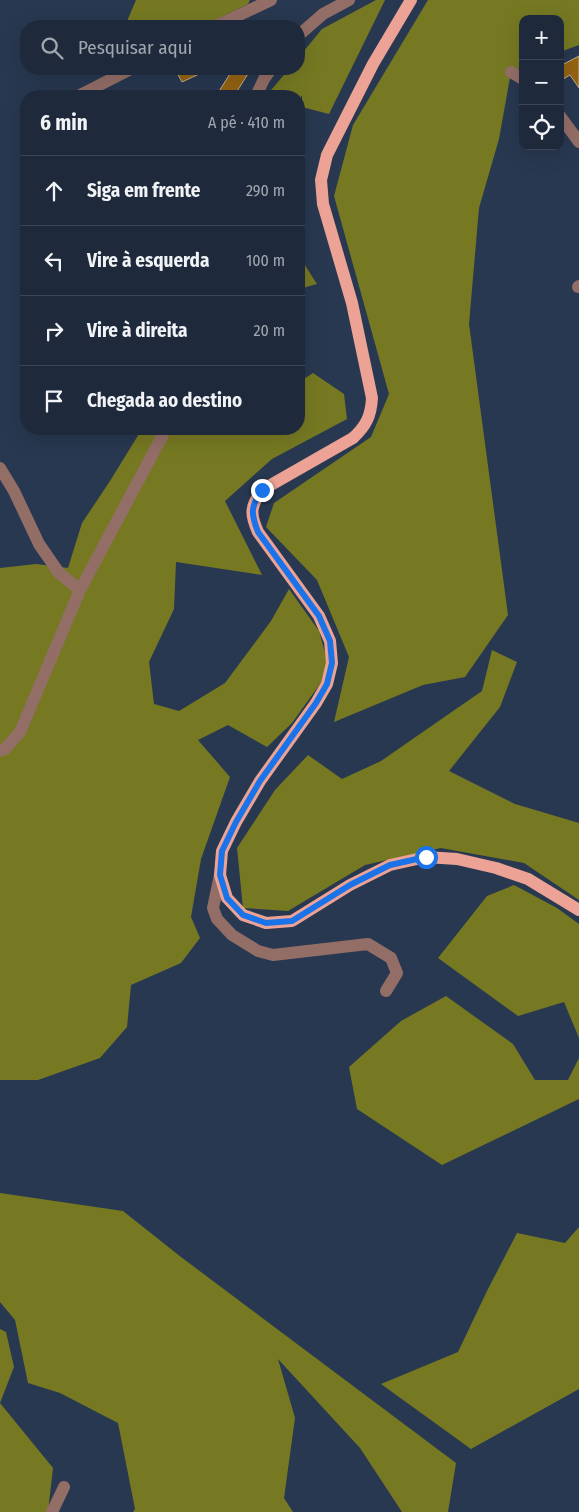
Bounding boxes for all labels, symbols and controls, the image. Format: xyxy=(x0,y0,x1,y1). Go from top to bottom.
map controls xyxy=(519,15,564,150)
button: + xyxy=(519,15,564,60)
search box xyxy=(20,20,305,75)
icon: search xyxy=(38,34,66,62)
text: Pesquisar aqui xyxy=(78,36,192,59)
button: − xyxy=(519,60,564,105)
button: locate xyxy=(519,105,564,150)
text: 6 min xyxy=(40,110,88,136)
text: A pé · 410 m xyxy=(208,113,285,132)
icon: ahead xyxy=(40,177,68,205)
text: Siga em frente xyxy=(87,179,201,202)
text: 290 m xyxy=(246,181,285,200)
icon: left xyxy=(40,247,68,275)
text: Vire à esquerda xyxy=(87,249,209,272)
text: 100 m xyxy=(246,251,285,270)
icon: right xyxy=(40,317,68,345)
text: Vire à direita xyxy=(87,319,188,342)
text: 20 m xyxy=(254,321,285,340)
icon: arrive xyxy=(40,387,68,415)
text: Chegada ao destino xyxy=(87,389,242,412)
route end xyxy=(251,479,274,502)
route start xyxy=(415,846,438,869)

